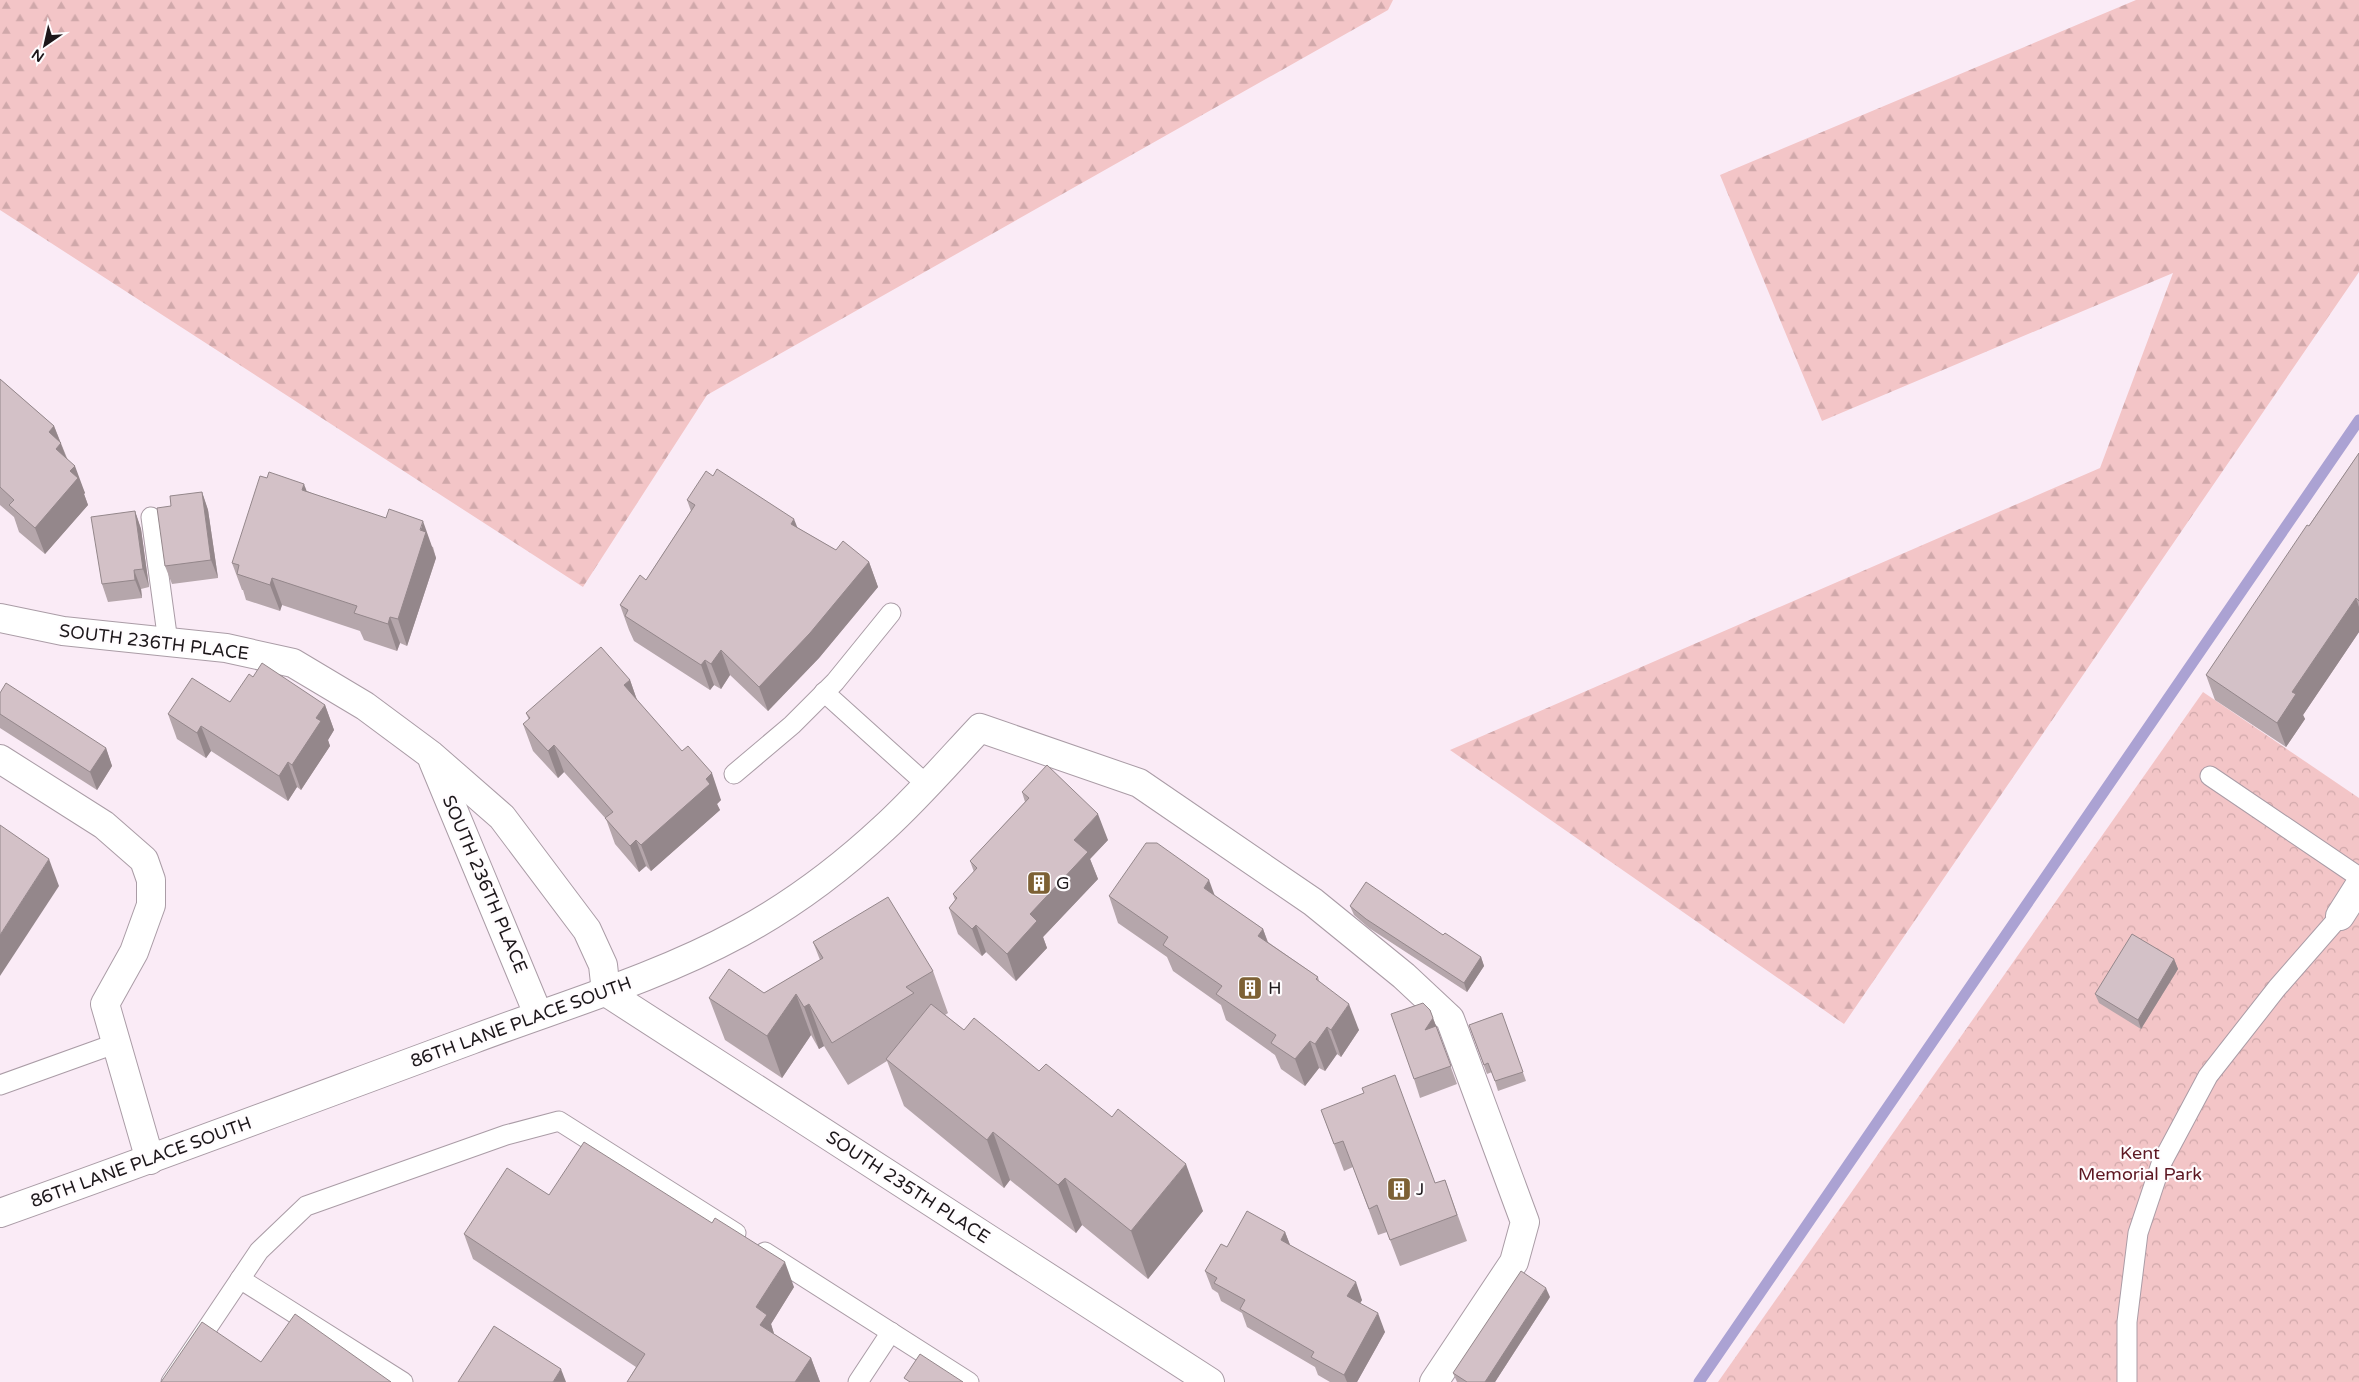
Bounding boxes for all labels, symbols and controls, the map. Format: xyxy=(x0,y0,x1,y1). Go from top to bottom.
north arrow xyxy=(20,20,70,70)
text: N xyxy=(29,45,47,66)
street label: SOUTH 236TH PLACE xyxy=(58,619,250,665)
street label: SOUTH 236TH PLACE xyxy=(438,792,532,976)
building icon: G xyxy=(1026,870,1052,896)
place label: G xyxy=(1056,872,1070,894)
street label: 86TH LANE PLACE SOUTH xyxy=(407,972,635,1072)
building icon: H xyxy=(1237,975,1263,1001)
place label: H xyxy=(1268,977,1282,999)
street label: 86TH LANE PLACE SOUTH xyxy=(27,1112,255,1212)
street label: SOUTH 235TH PLACE xyxy=(822,1126,994,1248)
park label: Kent Memorial Park xyxy=(2078,1142,2202,1185)
building icon: J xyxy=(1386,1176,1412,1202)
place label: J xyxy=(1416,1178,1424,1200)

